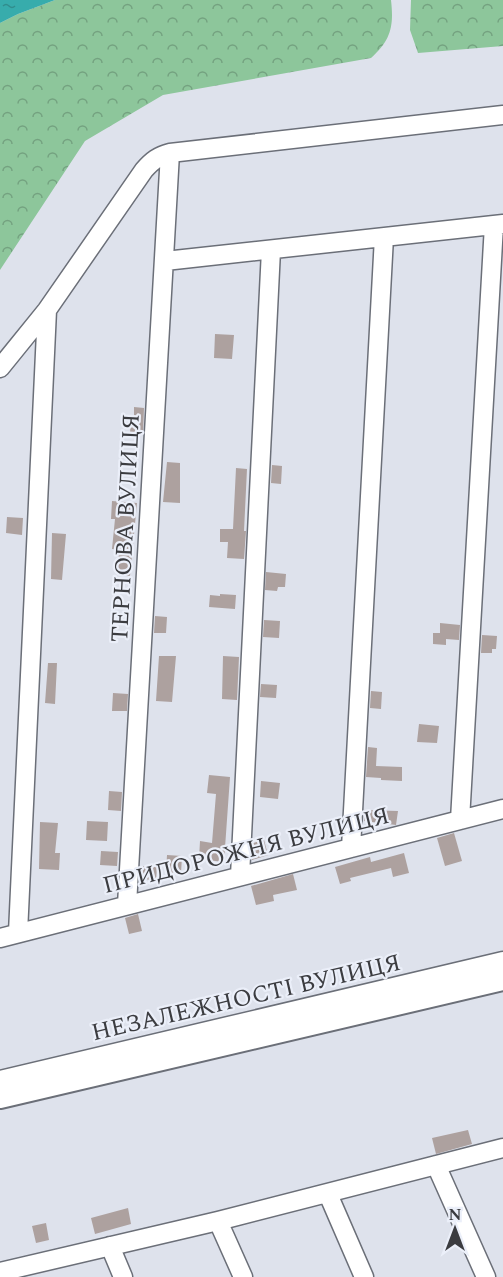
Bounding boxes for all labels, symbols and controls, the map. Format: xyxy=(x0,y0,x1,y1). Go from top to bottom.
street label: ТЕРНОВА ВУЛИЦЯ xyxy=(102,413,150,643)
street label: ПРИДОРОЖНЯ ВУЛИЦЯ xyxy=(99,798,393,904)
street label: НЕЗАЛЕЖНОСТІ ВУЛИЦЯ xyxy=(88,945,405,1051)
north arrow xyxy=(425,1199,485,1259)
text: N xyxy=(448,1203,462,1227)

